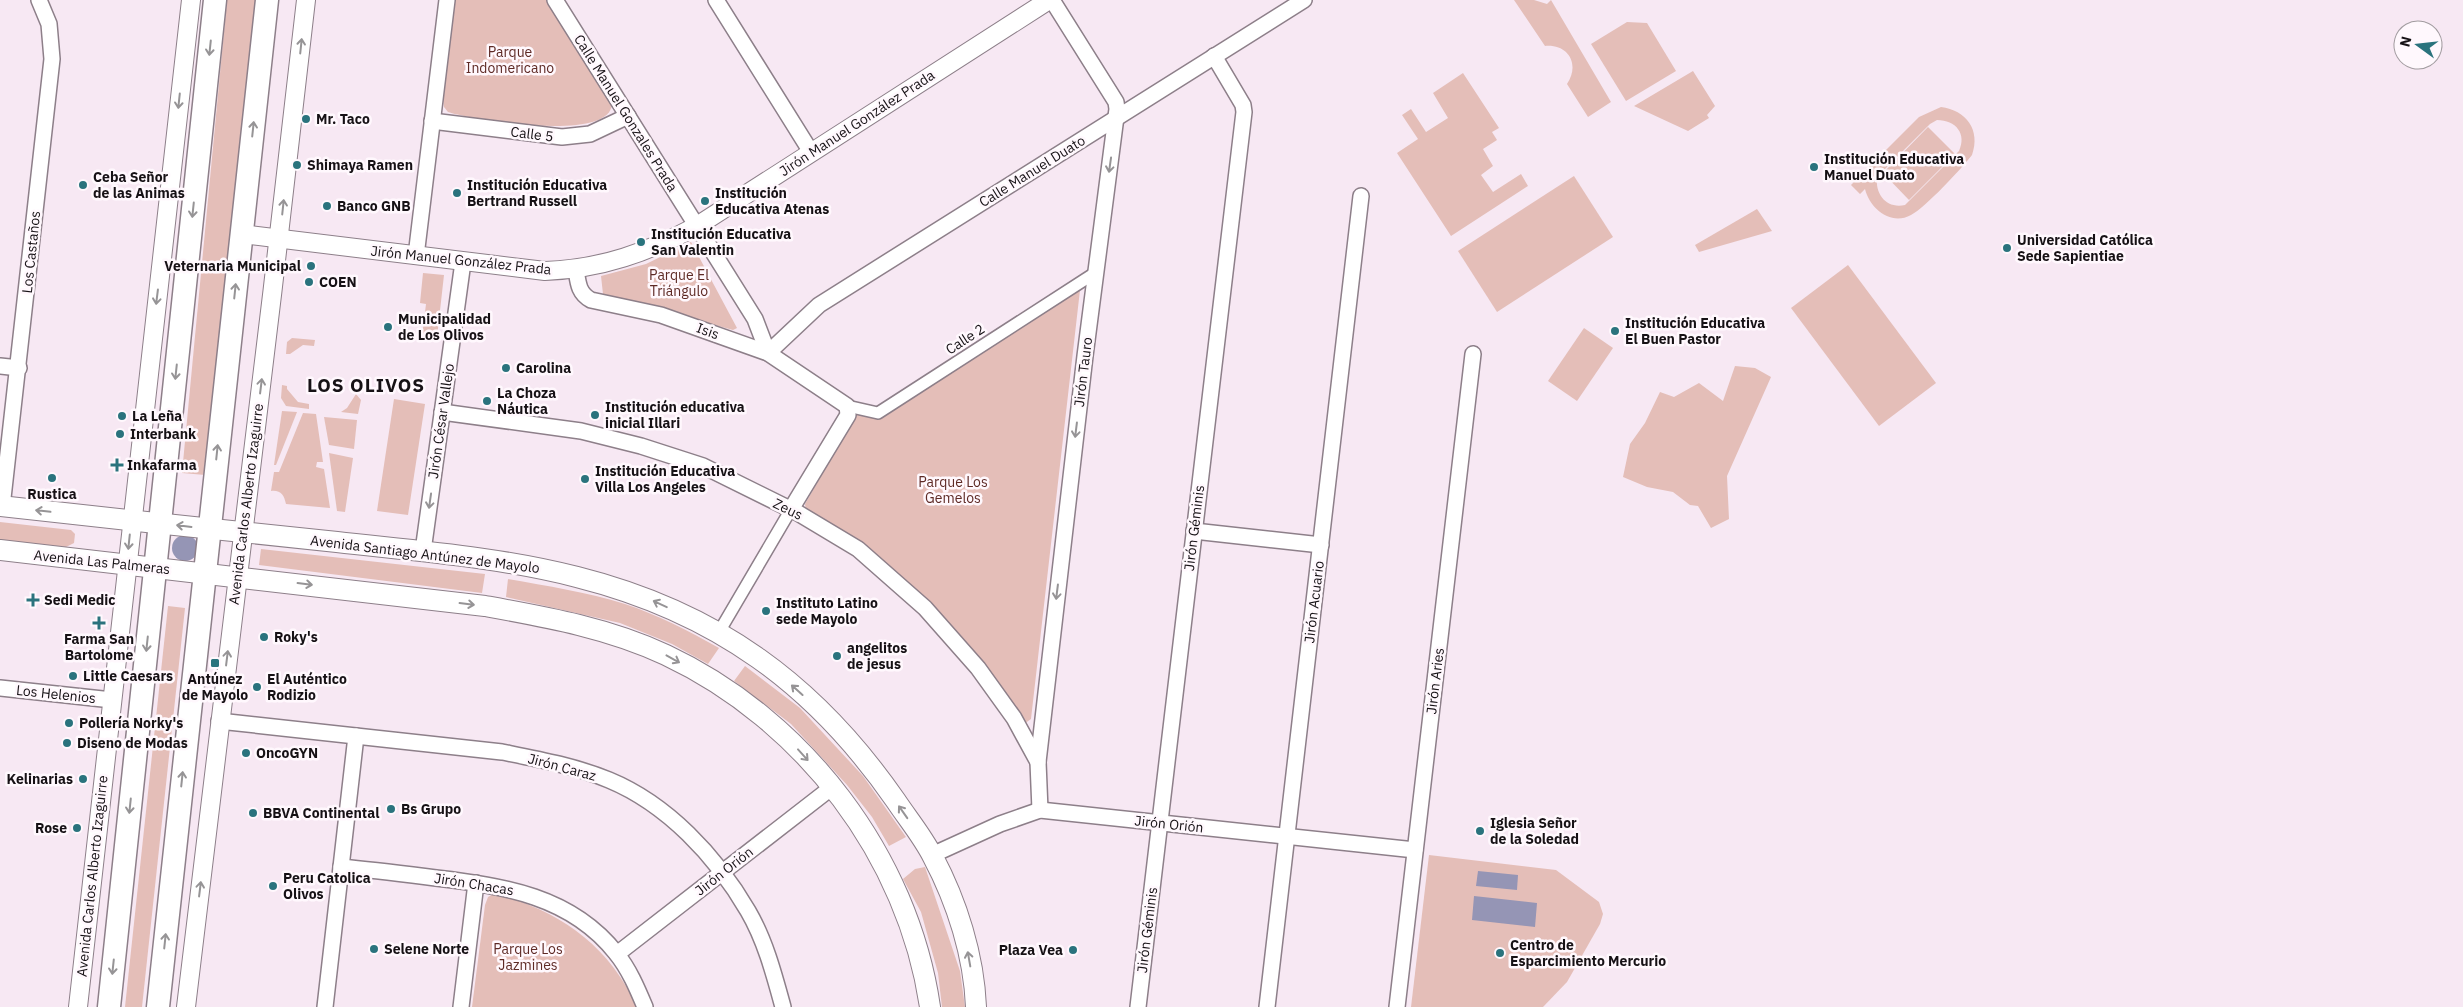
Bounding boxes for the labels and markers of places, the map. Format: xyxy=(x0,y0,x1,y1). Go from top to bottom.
place label: Mr. Taco xyxy=(316,110,370,128)
marker: Mr. Taco xyxy=(300,113,312,125)
place label: Institución Educativa Manuel Duato xyxy=(1824,150,1964,184)
place label: Shimaya Ramen xyxy=(307,156,413,174)
marker: Shimaya Ramen xyxy=(291,159,303,171)
marker: Institución Educativa Manuel Duato xyxy=(1808,161,1820,173)
place label: Ceba Señor de las Animas xyxy=(93,168,185,202)
place label: Institución Educativa Bertrand Russell xyxy=(467,176,607,210)
marker: Ceba Señor de las Animas xyxy=(77,179,89,191)
place label: Institución Educativa Atenas xyxy=(715,184,829,218)
marker: Institución Educativa Bertrand Russell xyxy=(451,187,463,199)
marker: Institución Educativa Atenas xyxy=(699,195,711,207)
place label: Banco GNB xyxy=(337,197,411,215)
marker: Banco GNB xyxy=(321,200,333,212)
place label: Institución Educativa San Valentin xyxy=(651,225,791,259)
place label: Universidad Católica Sede Sapientiae xyxy=(2017,231,2153,265)
marker: Institución Educativa San Valentin xyxy=(635,236,647,248)
marker: Universidad Católica Sede Sapientiae xyxy=(2001,242,2013,254)
place label: Veternaria Municipal xyxy=(164,257,301,275)
marker: Veternaria Municipal xyxy=(305,260,317,272)
place label: COEN xyxy=(319,273,357,291)
marker: COEN xyxy=(303,276,315,288)
place label: Municipalidad de Los Olivos xyxy=(398,310,491,344)
place label: Institución Educativa El Buen Pastor xyxy=(1625,314,1765,348)
marker: Municipalidad de Los Olivos xyxy=(382,321,394,333)
marker: Institución Educativa El Buen Pastor xyxy=(1609,325,1621,337)
place label: Carolina xyxy=(516,359,571,377)
marker: Carolina xyxy=(500,362,512,374)
place label: La Choza Náutica xyxy=(497,384,556,418)
marker: La Choza Náutica xyxy=(481,395,493,407)
place label: Institución educativa inicial Illari xyxy=(605,398,745,432)
place label: La Leña xyxy=(132,407,182,425)
marker: Institución educativa inicial Illari xyxy=(589,409,601,421)
marker: La Leña xyxy=(116,410,128,422)
place label: Interbank xyxy=(130,425,197,443)
marker: Interbank xyxy=(114,428,126,440)
place label: Inkafarma xyxy=(127,456,197,474)
marker: Inkafarma xyxy=(111,459,123,471)
place label: Institución Educativa Villa Los Angeles xyxy=(595,462,735,496)
marker: Rustica xyxy=(46,472,58,484)
marker: Institución Educativa Villa Los Angeles xyxy=(579,473,591,485)
place label: Rustica xyxy=(27,485,77,503)
place label: Sedi Medic xyxy=(44,591,116,609)
marker: Sedi Medic xyxy=(26,593,40,607)
place label: Instituto Latino sede Mayolo xyxy=(776,594,878,628)
marker: Instituto Latino sede Mayolo xyxy=(760,605,772,617)
marker: Farma San Bartolome xyxy=(93,617,105,629)
place label: Roky's xyxy=(274,628,318,646)
place label: Farma San Bartolome xyxy=(64,630,134,664)
marker: Roky's xyxy=(258,631,270,643)
place label: angelitos de jesus xyxy=(847,639,907,673)
marker: angelitos de jesus xyxy=(831,650,843,662)
marker: Antúnez de Mayolo xyxy=(209,657,221,669)
place label: Little Caesars xyxy=(83,667,173,685)
marker: Little Caesars xyxy=(67,670,79,682)
place label: Antúnez de Mayolo xyxy=(182,670,248,704)
place label: El Auténtico Rodizio xyxy=(267,670,347,704)
marker: El Auténtico Rodizio xyxy=(251,681,263,693)
place label: Pollería Norky's xyxy=(79,714,183,732)
marker: Pollería Norky's xyxy=(63,717,75,729)
place label: Diseno de Modas xyxy=(77,734,188,752)
marker: Diseno de Modas xyxy=(61,737,73,749)
place label: OncoGYN xyxy=(256,744,318,762)
marker: OncoGYN xyxy=(240,747,252,759)
place label: Kelinarias xyxy=(7,770,73,788)
marker: Kelinarias xyxy=(77,773,89,785)
place label: Bs Grupo xyxy=(401,800,461,818)
marker: Bs Grupo xyxy=(385,803,397,815)
place label: BBVA Continental xyxy=(263,804,379,822)
marker: BBVA Continental xyxy=(247,807,259,819)
place label: Iglesia Señor de la Soledad xyxy=(1490,814,1579,848)
place label: Rose xyxy=(35,819,67,837)
marker: Rose xyxy=(71,822,83,834)
marker: Iglesia Señor de la Soledad xyxy=(1474,825,1486,837)
place label: Peru Catolica Olivos xyxy=(283,869,371,903)
marker: Peru Catolica Olivos xyxy=(267,880,279,892)
place label: Centro de Esparcimiento Mercurio xyxy=(1510,936,1666,970)
place label: Selene Norte xyxy=(384,940,469,958)
place label: Plaza Vea xyxy=(999,941,1063,959)
marker: Selene Norte xyxy=(368,943,380,955)
marker: Plaza Vea xyxy=(1067,944,1079,956)
marker: Centro de Esparcimiento Mercurio xyxy=(1494,947,1506,959)

